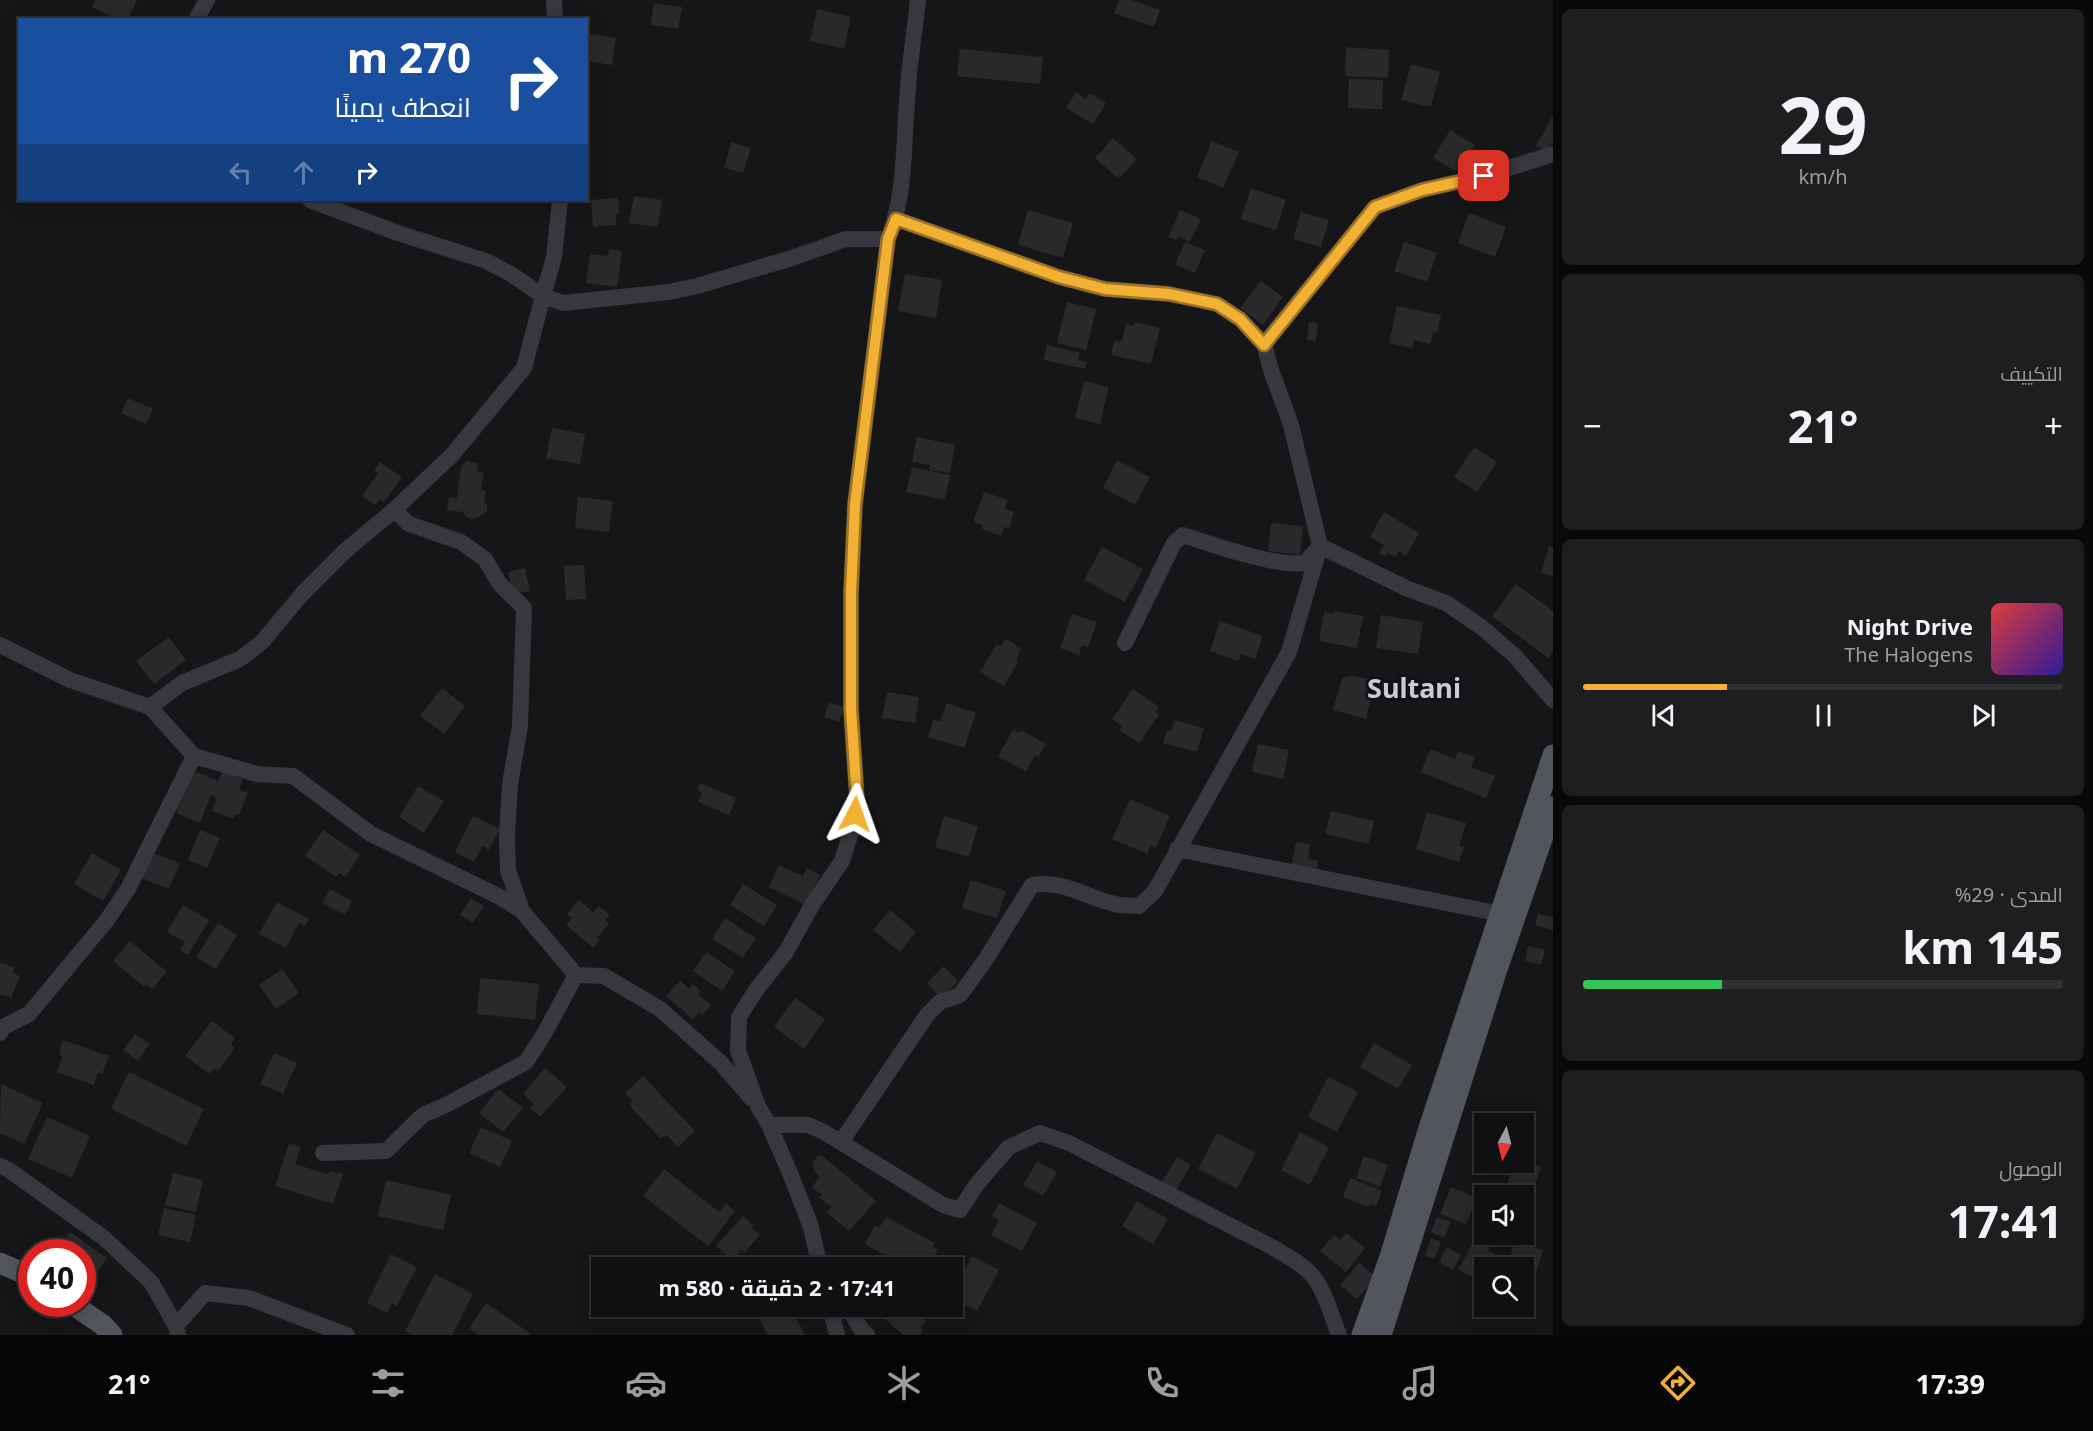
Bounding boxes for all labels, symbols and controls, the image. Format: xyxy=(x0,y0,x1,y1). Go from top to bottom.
text: 270 m xyxy=(347,28,471,85)
icon: right xyxy=(492,42,570,120)
text: 29 xyxy=(1778,71,1868,177)
text: انعطف يمينًا xyxy=(334,88,471,125)
pin xyxy=(1458,150,1509,201)
icon: left xyxy=(224,156,257,189)
icon: ahead xyxy=(287,156,320,189)
icon: right xyxy=(350,156,383,189)
icon: arrive xyxy=(1467,159,1500,192)
text: km/h xyxy=(1798,163,1848,190)
text: التكييف xyxy=(2000,360,2063,387)
text: 21° xyxy=(1788,395,1858,456)
text: − xyxy=(1583,403,1602,448)
text: + xyxy=(2044,403,2063,448)
text: Night Drive xyxy=(1847,611,1973,641)
text: The Halogens xyxy=(1844,641,1973,668)
district label: Sultani xyxy=(1367,669,1461,706)
icon: previous xyxy=(1647,699,1680,732)
icon: pause xyxy=(1807,699,1840,732)
icon: next xyxy=(1967,699,2000,732)
position arrow xyxy=(823,782,887,846)
text: المدى · 29% xyxy=(1955,881,2063,908)
text: 145 km xyxy=(1902,916,2063,977)
north arrow xyxy=(1474,1113,1534,1173)
map controls xyxy=(1474,1113,1534,1317)
text: الوصول xyxy=(1999,1155,2063,1182)
button: sound xyxy=(1474,1185,1534,1245)
text: 17:41 xyxy=(1947,1190,2063,1251)
speed limit sign: 40 xyxy=(18,1239,96,1317)
button: search xyxy=(1474,1257,1534,1317)
text: 17:41 · 2 دقيقة · 580 m xyxy=(658,1272,896,1302)
icon: filters xyxy=(367,1362,409,1404)
icon: car xyxy=(625,1362,667,1404)
icon: climate xyxy=(883,1362,925,1404)
icon: phone xyxy=(1141,1362,1183,1404)
icon: music xyxy=(1399,1362,1441,1404)
icon: directions xyxy=(1657,1362,1699,1404)
text: 21° xyxy=(108,1365,150,1402)
text: 17:39 xyxy=(1916,1365,1985,1402)

